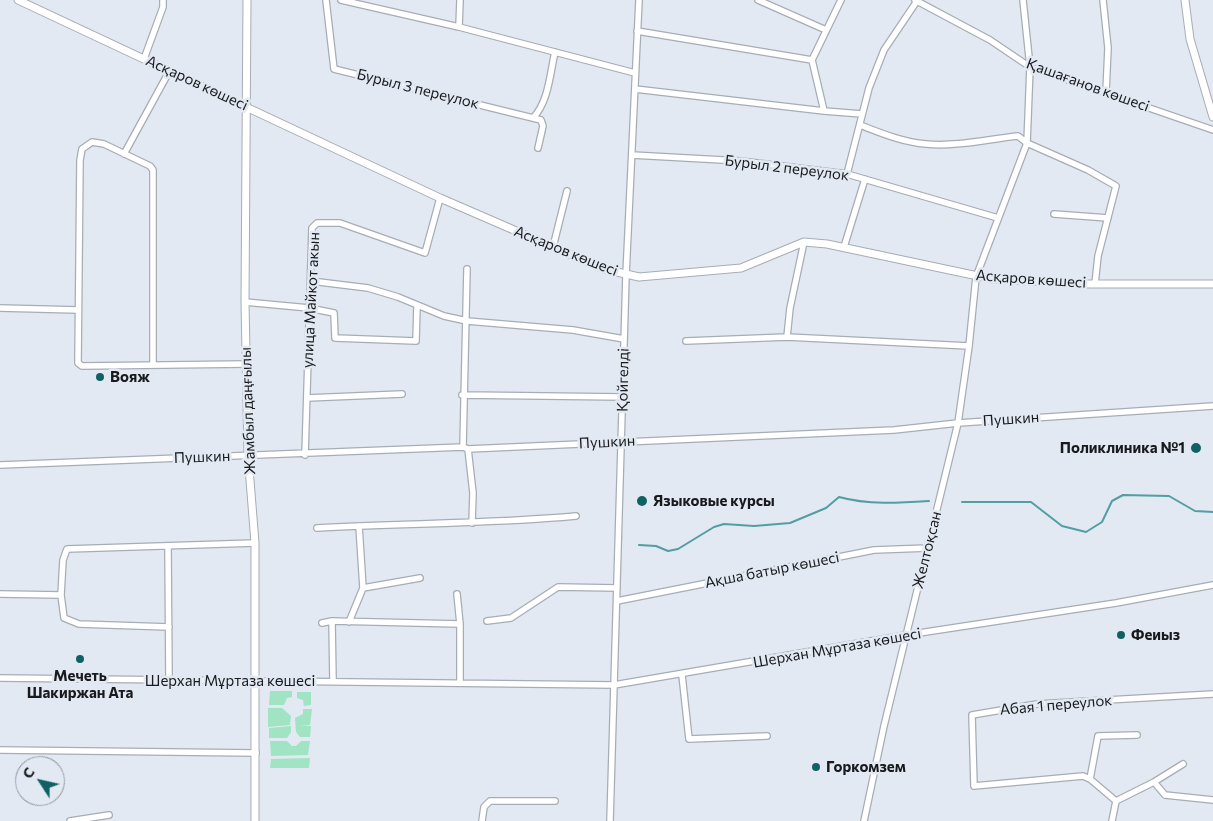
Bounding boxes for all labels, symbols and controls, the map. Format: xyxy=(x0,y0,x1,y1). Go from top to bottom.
street label: Асқаров көшесі xyxy=(143,51,251,115)
street label: Қашағанов көшесі xyxy=(1024,54,1152,116)
street label: Бурыл 3 переулок xyxy=(355,65,481,113)
street label: Бурыл 2 переулок xyxy=(724,151,850,185)
street label: Асқаров көшесі xyxy=(511,222,621,280)
street label: улица Майкот акын xyxy=(298,232,324,368)
street label: Асқаров көшесі xyxy=(975,266,1087,292)
street label: Жамбыл даңғылы xyxy=(237,347,259,475)
street label: Қойгелді xyxy=(613,348,633,412)
place label: Вояж xyxy=(110,368,150,386)
marker: Вояж xyxy=(94,371,106,383)
street label: Пушкин xyxy=(982,408,1040,430)
street label: Пушкин xyxy=(578,432,636,452)
place label: Поликлиника №1 xyxy=(1060,439,1185,457)
marker: Поликлиника №1 xyxy=(1189,441,1203,455)
street label: Пушкин xyxy=(173,447,231,467)
place label: Языковые курсы xyxy=(653,492,775,510)
marker: Языковые курсы xyxy=(635,494,649,508)
street label: Желтоқсан xyxy=(909,509,945,591)
street label: Ақша батыр көшесі xyxy=(703,548,841,592)
street label: Шерхан Мұртаза көшесі xyxy=(751,624,923,672)
place label: Феиыз xyxy=(1131,626,1180,644)
marker: Феиыз xyxy=(1115,629,1127,641)
marker: Мечеть Шакиржан Ата xyxy=(74,653,86,665)
place label: Мечеть Шакиржан Ата xyxy=(27,667,133,702)
street label: Шерхан Мұртаза көшесі xyxy=(145,672,315,690)
street label: Абая 1 переулок xyxy=(999,691,1113,719)
north arrow xyxy=(15,756,65,806)
place label: Горкомзем xyxy=(826,758,906,776)
marker: Горкомзем xyxy=(810,761,822,773)
text: С xyxy=(18,764,38,781)

